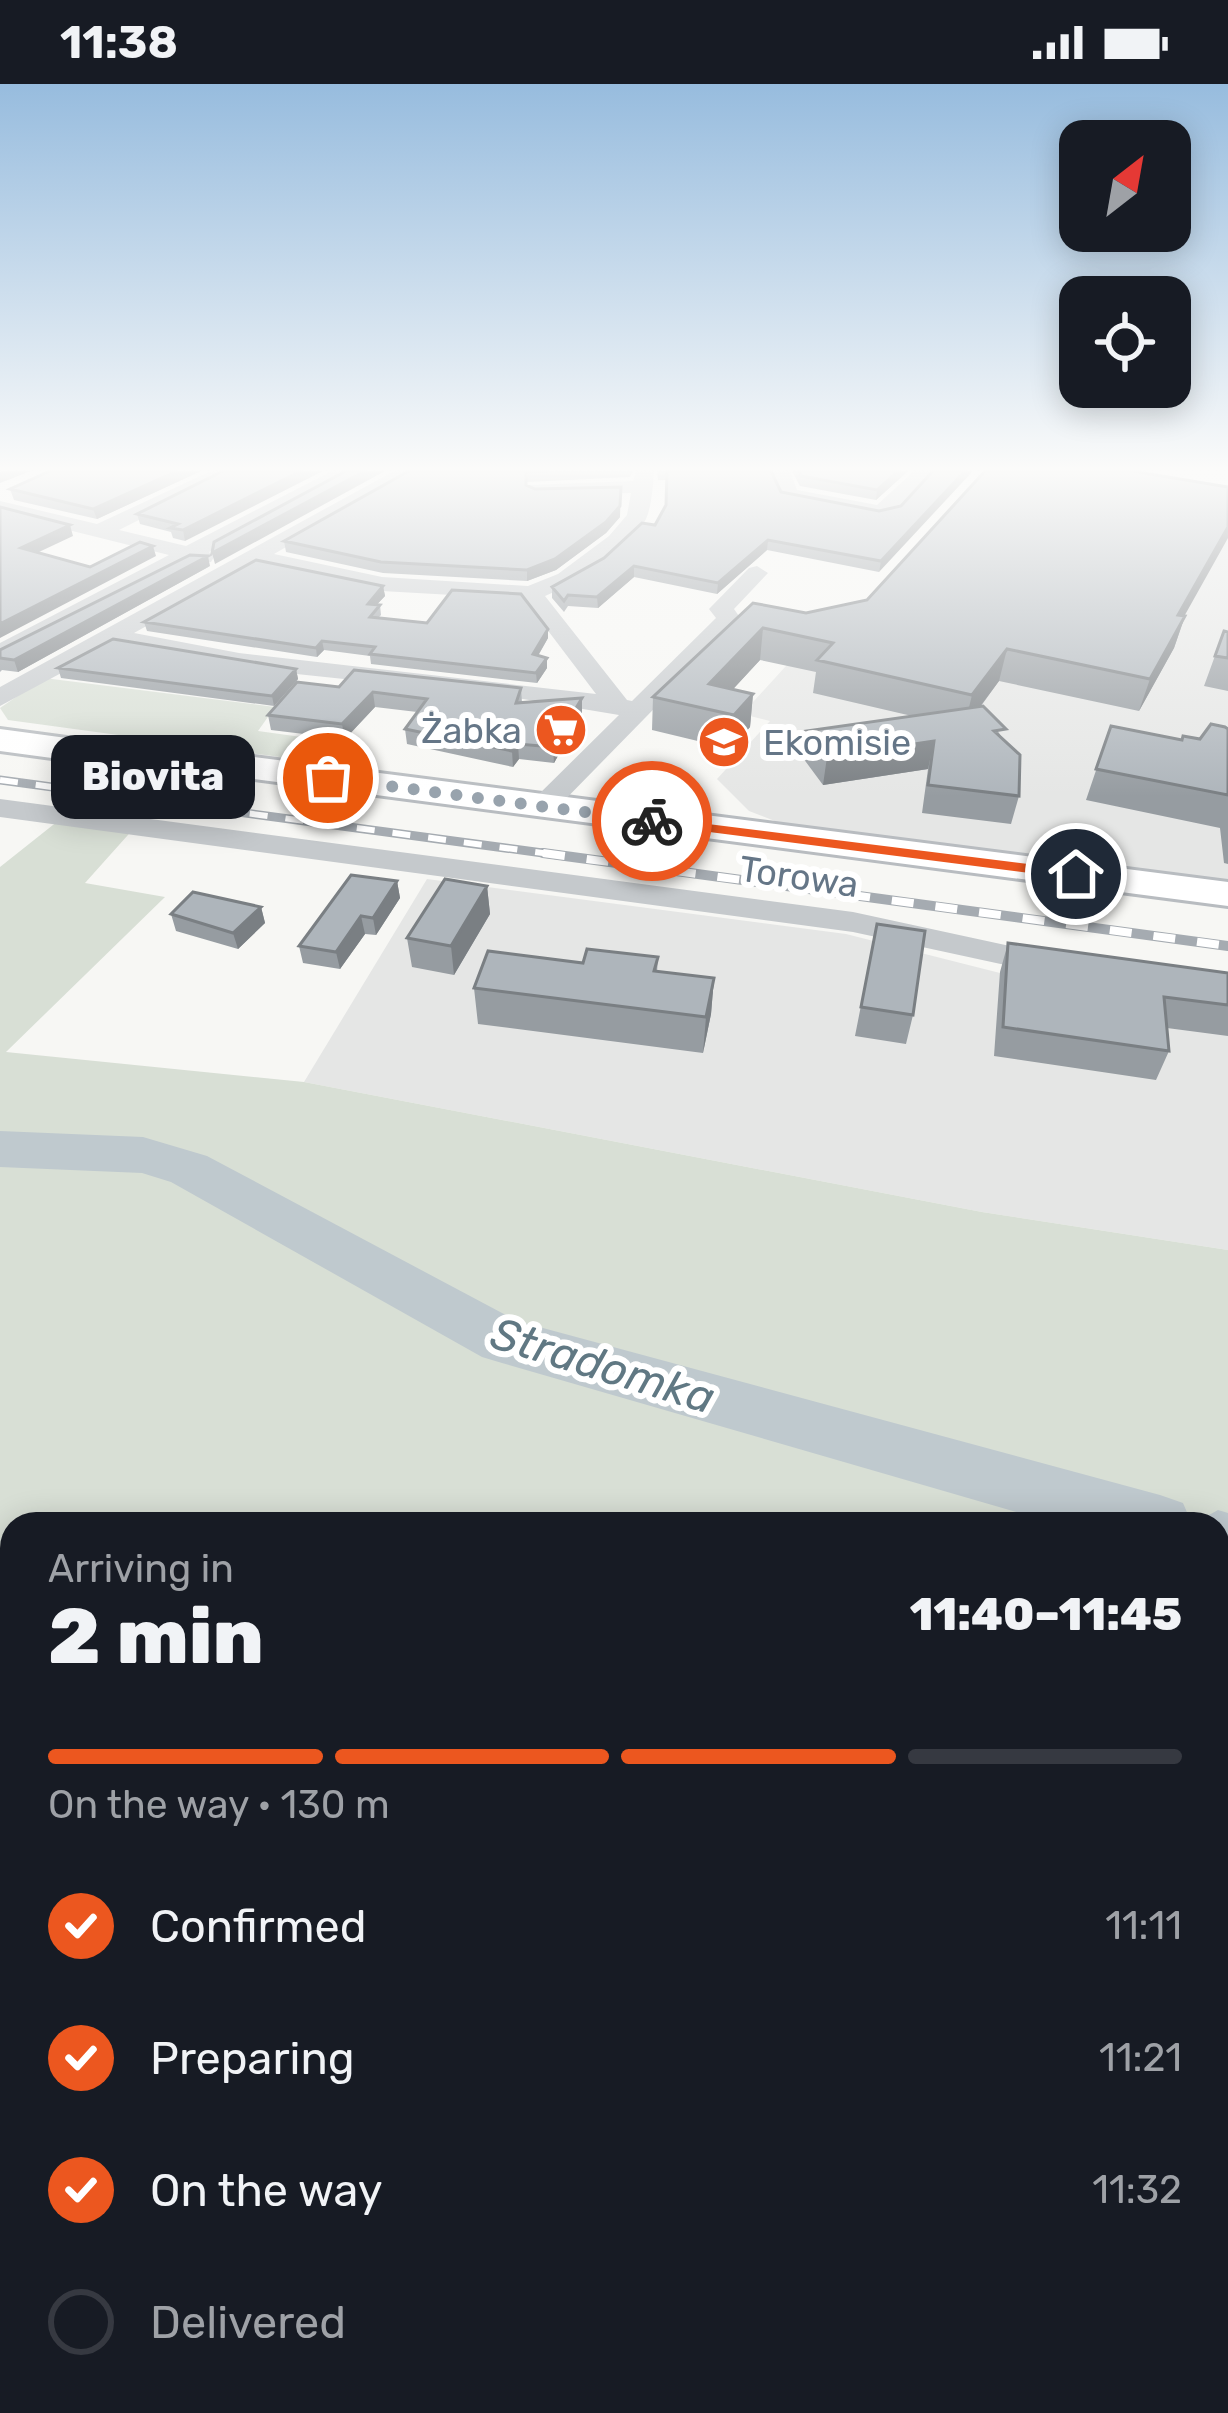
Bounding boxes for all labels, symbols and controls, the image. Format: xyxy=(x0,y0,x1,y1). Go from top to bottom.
text: 11:38 xyxy=(60,16,178,69)
north arrow xyxy=(1059,120,1191,252)
map controls xyxy=(1059,120,1191,408)
button: locate xyxy=(1059,276,1191,408)
supermarket icon: Żabka xyxy=(533,702,589,758)
place label: Żabka xyxy=(421,709,522,752)
school or university icon: Ekomisie xyxy=(696,714,752,770)
place label: Ekomisie xyxy=(763,721,911,764)
pin xyxy=(277,727,379,829)
callout: Biovita xyxy=(52,736,256,820)
icon: bag xyxy=(295,745,361,811)
text: Biovita xyxy=(82,754,224,800)
courier xyxy=(592,761,712,881)
icon: bike xyxy=(619,788,685,854)
pin xyxy=(1025,823,1127,925)
icon: home xyxy=(1043,841,1109,907)
street label: Torowa xyxy=(737,847,861,906)
water label: Stradomka xyxy=(485,1306,721,1425)
text: Arriving in xyxy=(48,1546,234,1592)
text: 11:40–11:45 xyxy=(910,1588,1182,1641)
text: 2 min xyxy=(48,1590,264,1683)
text: On the way · 130 m xyxy=(48,1782,390,1828)
icon: check xyxy=(48,1893,114,1959)
text: Confirmed xyxy=(150,1900,367,1953)
text: 11:11 xyxy=(1105,1903,1182,1949)
icon: check xyxy=(48,2025,114,2091)
text: Preparing xyxy=(150,2032,355,2085)
text: 11:21 xyxy=(1099,2035,1182,2081)
icon: check xyxy=(48,2157,114,2223)
text: On the way xyxy=(150,2164,383,2217)
text: 11:32 xyxy=(1092,2167,1182,2213)
text: Delivered xyxy=(150,2296,346,2349)

